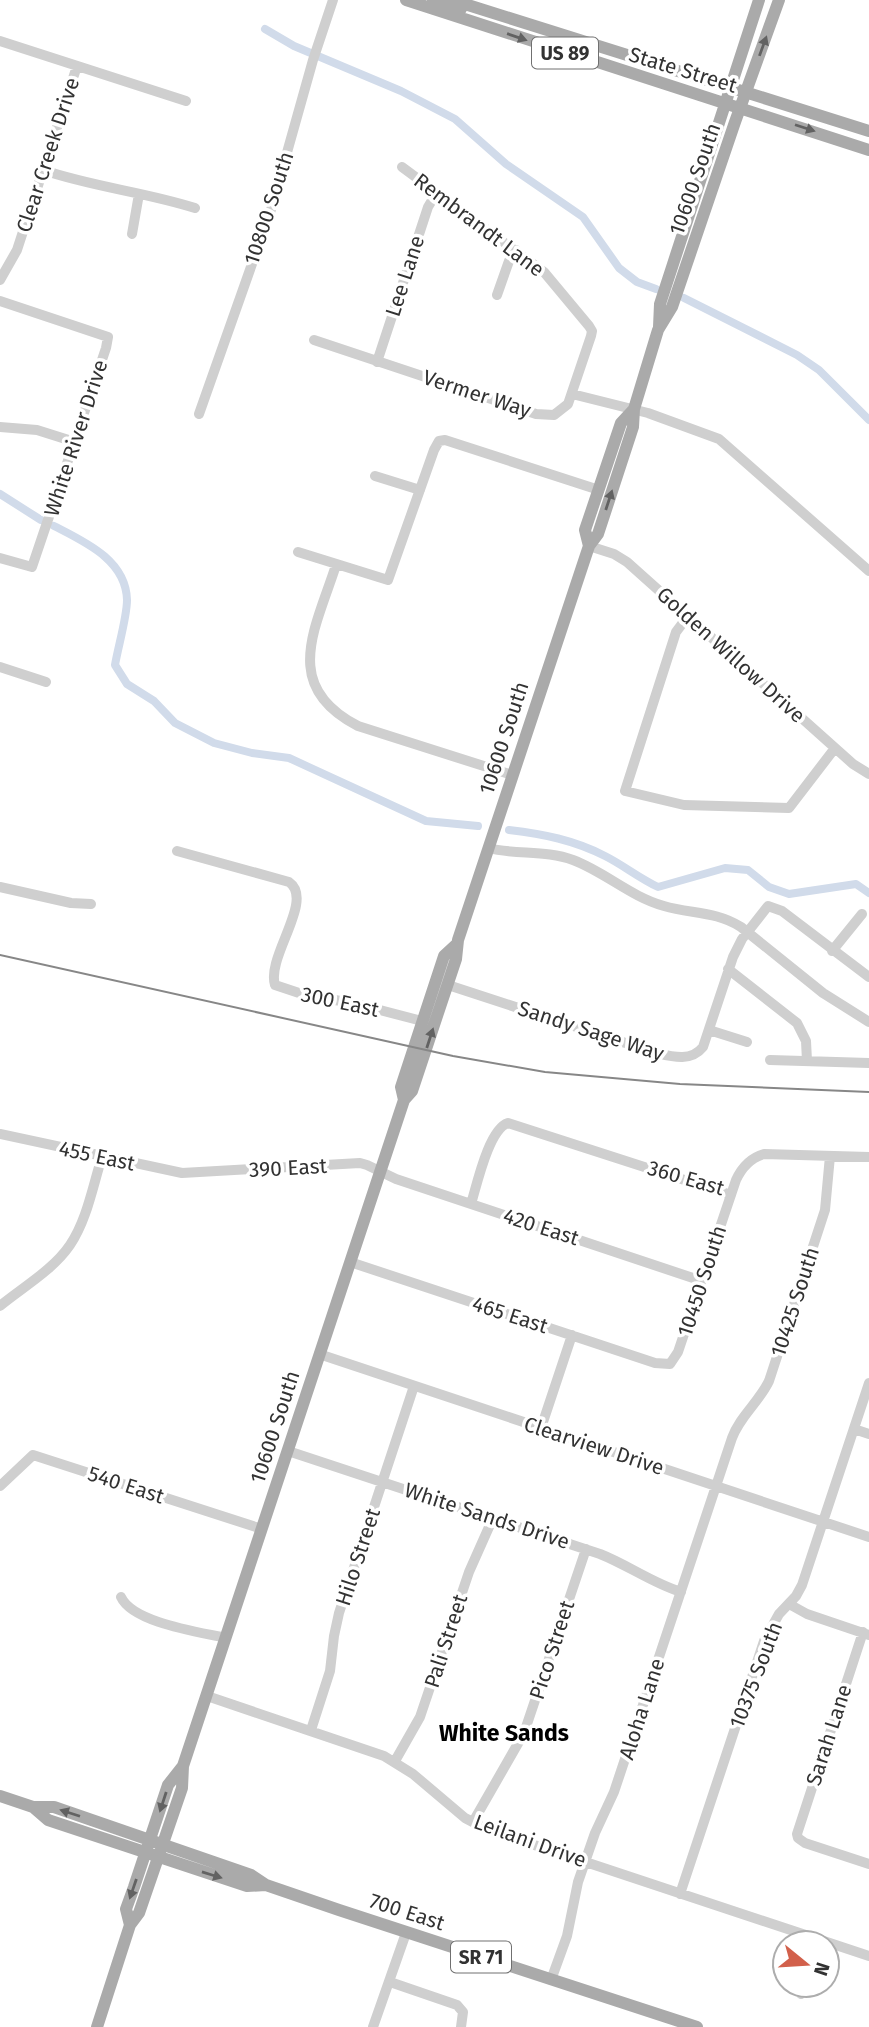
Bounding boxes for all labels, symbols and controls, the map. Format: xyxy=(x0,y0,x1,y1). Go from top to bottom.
one-way arrow xyxy=(507,32,528,43)
one-way arrow xyxy=(758,36,769,57)
road number: US 89 xyxy=(532,38,598,68)
street label: State Street xyxy=(626,41,741,99)
street label: Clear Creek Drive xyxy=(11,74,85,236)
street label: 10600 South xyxy=(664,120,726,238)
one-way arrow xyxy=(795,123,816,134)
street label: 10800 South xyxy=(239,148,299,268)
street label: Rembrandt Lane xyxy=(409,168,549,282)
street label: Lee Lane xyxy=(380,232,430,320)
street label: White River Drive xyxy=(38,356,114,520)
street label: Vermer Way xyxy=(420,364,535,424)
one-way arrow xyxy=(604,490,615,511)
street label: Golden Willow Drive xyxy=(651,581,811,729)
street label: 10600 South xyxy=(474,678,534,798)
street label: 300 East xyxy=(299,981,382,1023)
street label: Sandy Sage Way xyxy=(515,995,668,1067)
one-way arrow xyxy=(425,1027,436,1048)
street label: 455 East xyxy=(57,1135,138,1177)
street label: 390 East xyxy=(248,1153,328,1183)
street label: 360 East xyxy=(645,1155,728,1201)
street label: 420 East xyxy=(500,1203,583,1252)
street label: 10450 South xyxy=(672,1222,732,1340)
street label: 10425 South xyxy=(765,1244,825,1360)
street label: 465 East xyxy=(469,1291,551,1340)
street label: 10600 South xyxy=(245,1367,305,1487)
street label: Clearview Drive xyxy=(521,1411,667,1481)
street label: 540 East xyxy=(85,1460,168,1510)
street label: White Sands Drive xyxy=(401,1477,573,1555)
street label: Hilo Street xyxy=(330,1505,386,1609)
street label: Pali Street xyxy=(419,1591,473,1691)
street label: Pico Street xyxy=(524,1597,580,1703)
street label: 10375 South xyxy=(724,1618,788,1732)
street label: Aloha Lane xyxy=(613,1655,671,1763)
street label: Sarah Lane xyxy=(800,1681,858,1789)
district label: White Sands xyxy=(439,1719,569,1747)
one-way arrow xyxy=(157,1791,168,1812)
one-way arrow xyxy=(60,1807,81,1817)
street label: Leilani Drive xyxy=(470,1809,590,1873)
one-way arrow xyxy=(202,1871,223,1881)
one-way arrow xyxy=(127,1879,138,1900)
street label: 700 East xyxy=(366,1888,448,1936)
north arrow xyxy=(771,1929,841,1999)
road number: SR 71 xyxy=(451,1941,511,1972)
text: N xyxy=(809,1960,835,1979)

